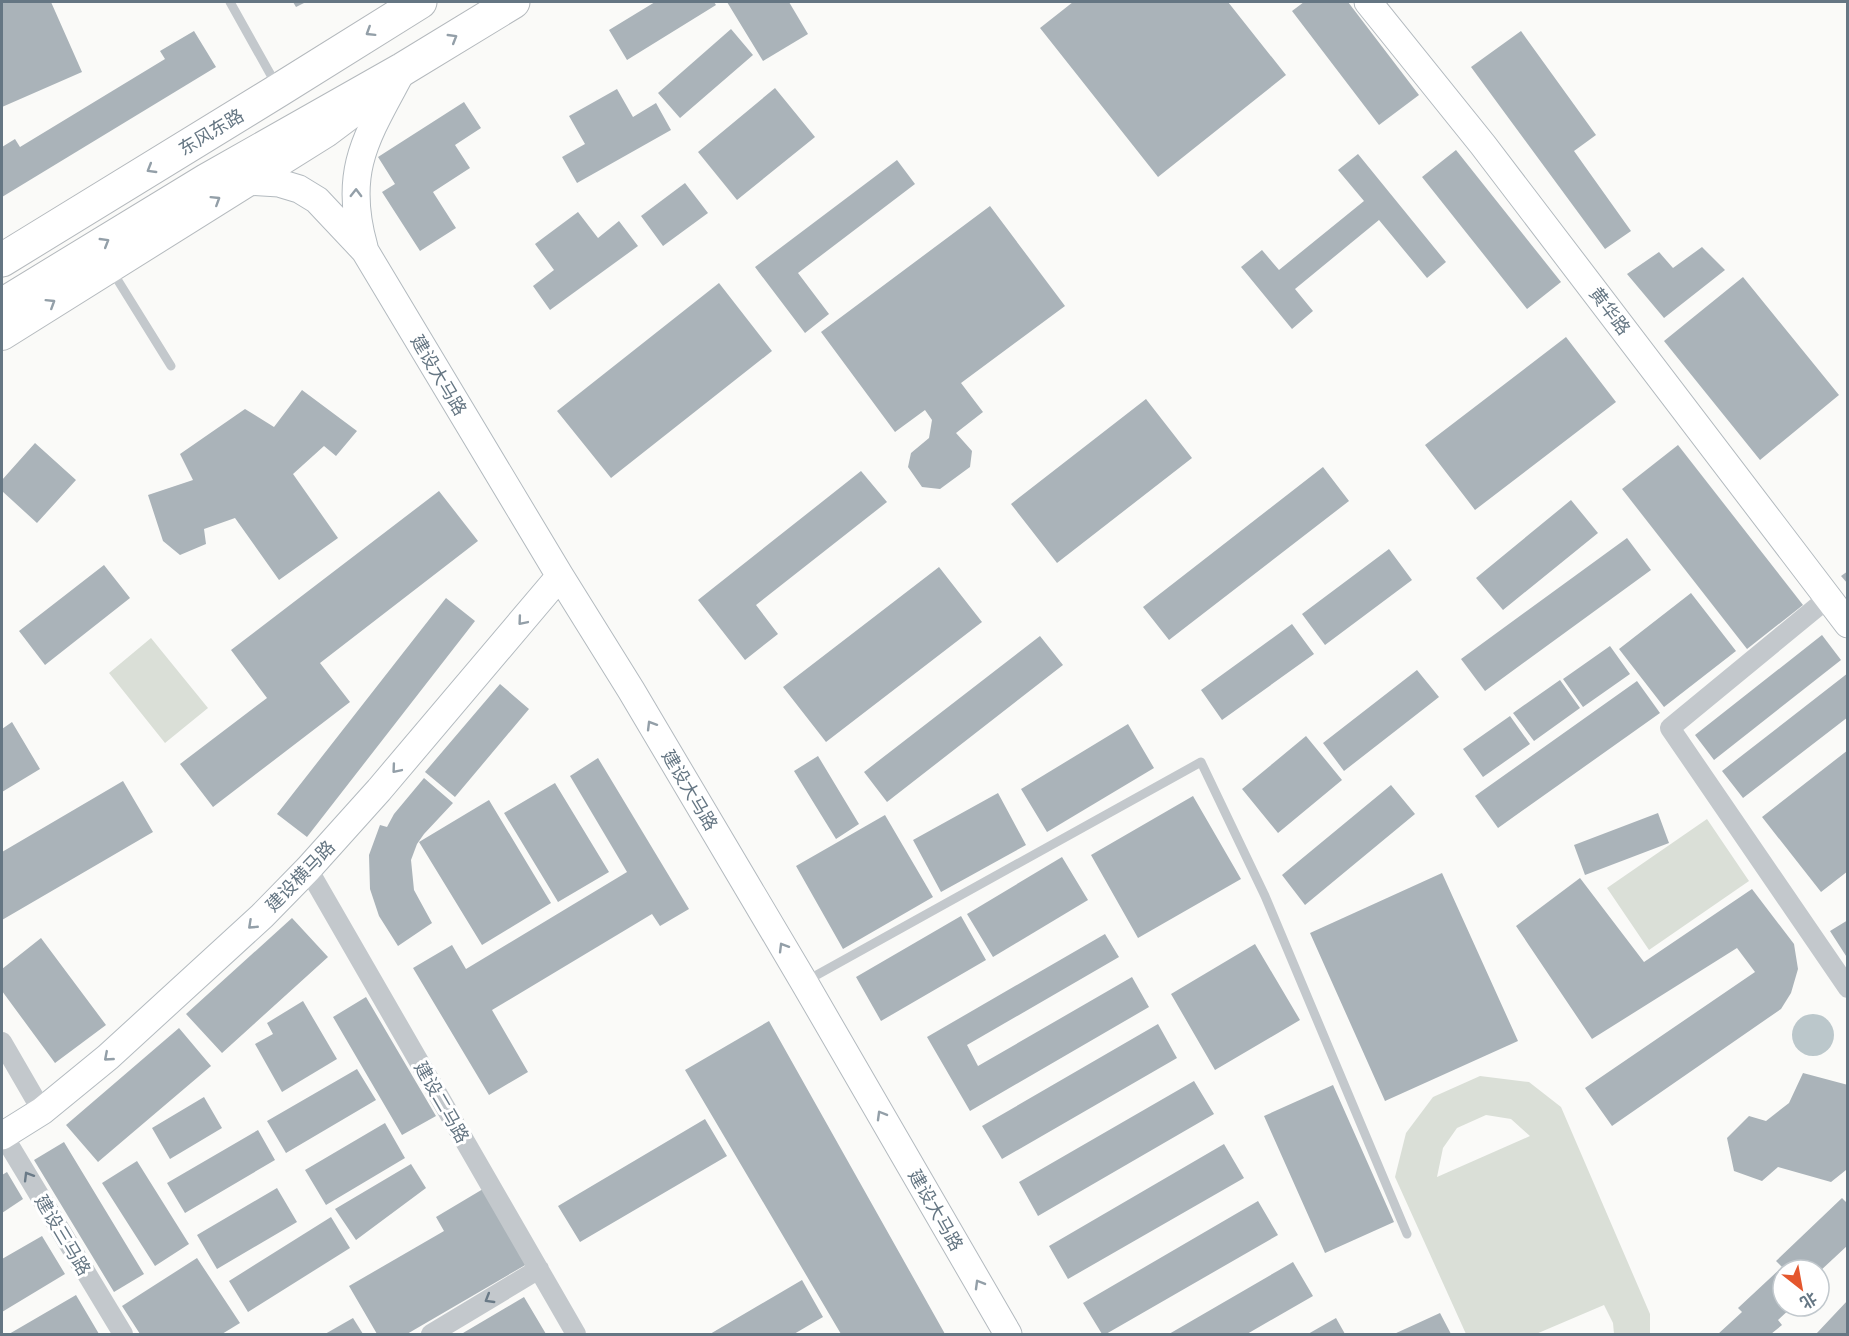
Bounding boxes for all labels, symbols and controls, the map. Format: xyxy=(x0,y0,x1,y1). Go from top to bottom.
one-way arrow xyxy=(366,25,376,37)
one-way arrow xyxy=(447,34,457,46)
street label: 东风东路 xyxy=(175,104,247,160)
one-way arrow xyxy=(147,161,157,173)
one-way arrow xyxy=(349,189,362,198)
one-way arrow xyxy=(210,195,220,207)
one-way arrow xyxy=(99,238,109,250)
street label: 黄华路 xyxy=(1585,283,1635,339)
one-way arrow xyxy=(45,299,55,311)
street label: 建设大马路 xyxy=(407,331,471,419)
one-way arrow xyxy=(518,614,529,625)
one-way arrow xyxy=(647,721,659,731)
street label: 建设大马路 xyxy=(658,746,722,834)
one-way arrow xyxy=(392,763,403,774)
street label: 建设横马路 xyxy=(261,836,339,916)
one-way arrow xyxy=(248,918,258,929)
one-way arrow xyxy=(778,943,790,953)
one-way arrow xyxy=(104,1050,115,1061)
street label: 建设二马路 xyxy=(410,1058,474,1146)
one-way arrow xyxy=(876,1111,888,1121)
street label: 建设大马路 xyxy=(904,1166,968,1254)
one-way arrow xyxy=(24,1172,35,1182)
street label: 建设三马路 xyxy=(31,1191,95,1279)
north arrow xyxy=(1771,1258,1831,1318)
one-way arrow xyxy=(974,1280,986,1290)
text: 北 xyxy=(1797,1288,1821,1314)
one-way arrow xyxy=(485,1292,495,1304)

